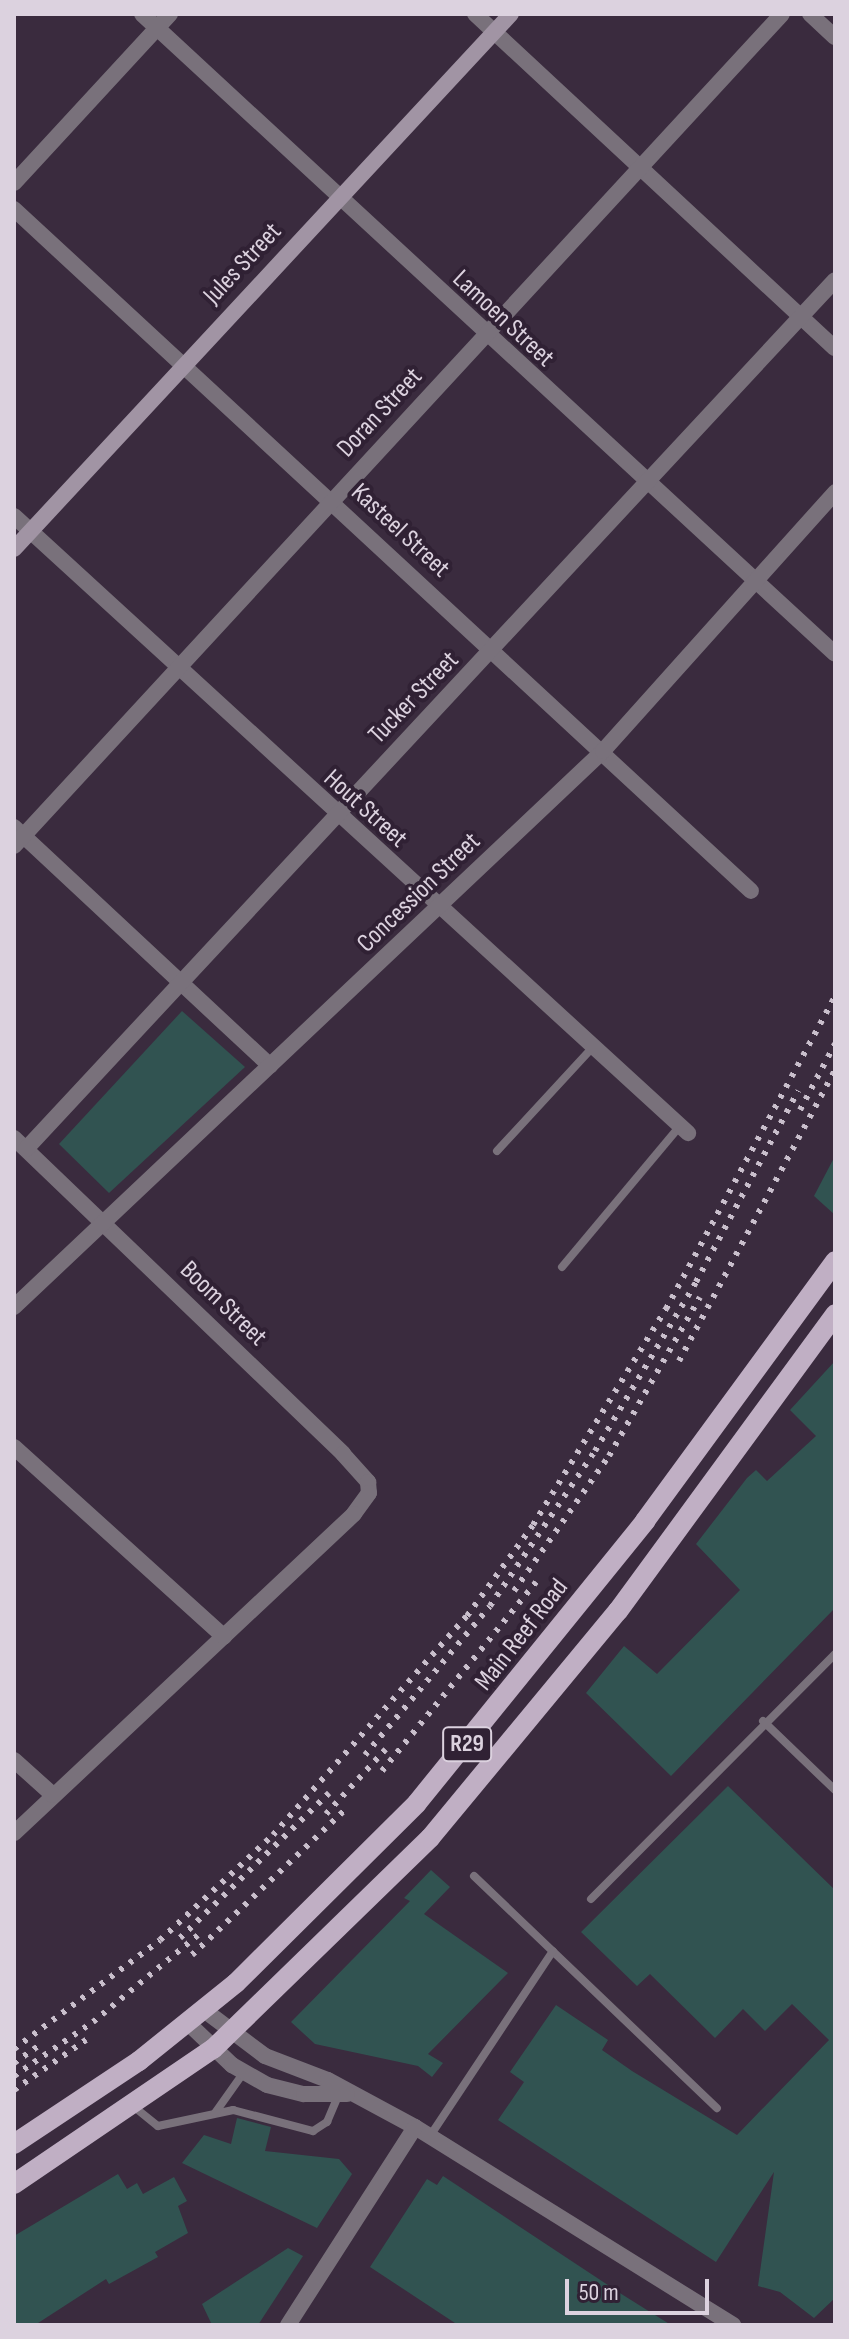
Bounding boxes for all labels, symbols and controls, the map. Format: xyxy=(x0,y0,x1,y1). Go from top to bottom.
street label: Jules Street xyxy=(198,217,288,311)
street label: Lamoen Street xyxy=(446,264,560,374)
street label: Doran Street xyxy=(331,362,429,464)
street label: Kasteel Street xyxy=(344,478,456,584)
street label: Tucker Street xyxy=(362,645,466,751)
street label: Hout Street xyxy=(317,763,413,855)
street label: Concession Street xyxy=(351,826,487,960)
street label: Boom Street xyxy=(173,1255,273,1353)
street label: Main Reef Road xyxy=(469,1573,575,1697)
road number: R29 xyxy=(441,1724,493,1764)
scale bar xyxy=(569,2263,713,2313)
text: 50 m xyxy=(579,2278,619,2307)

